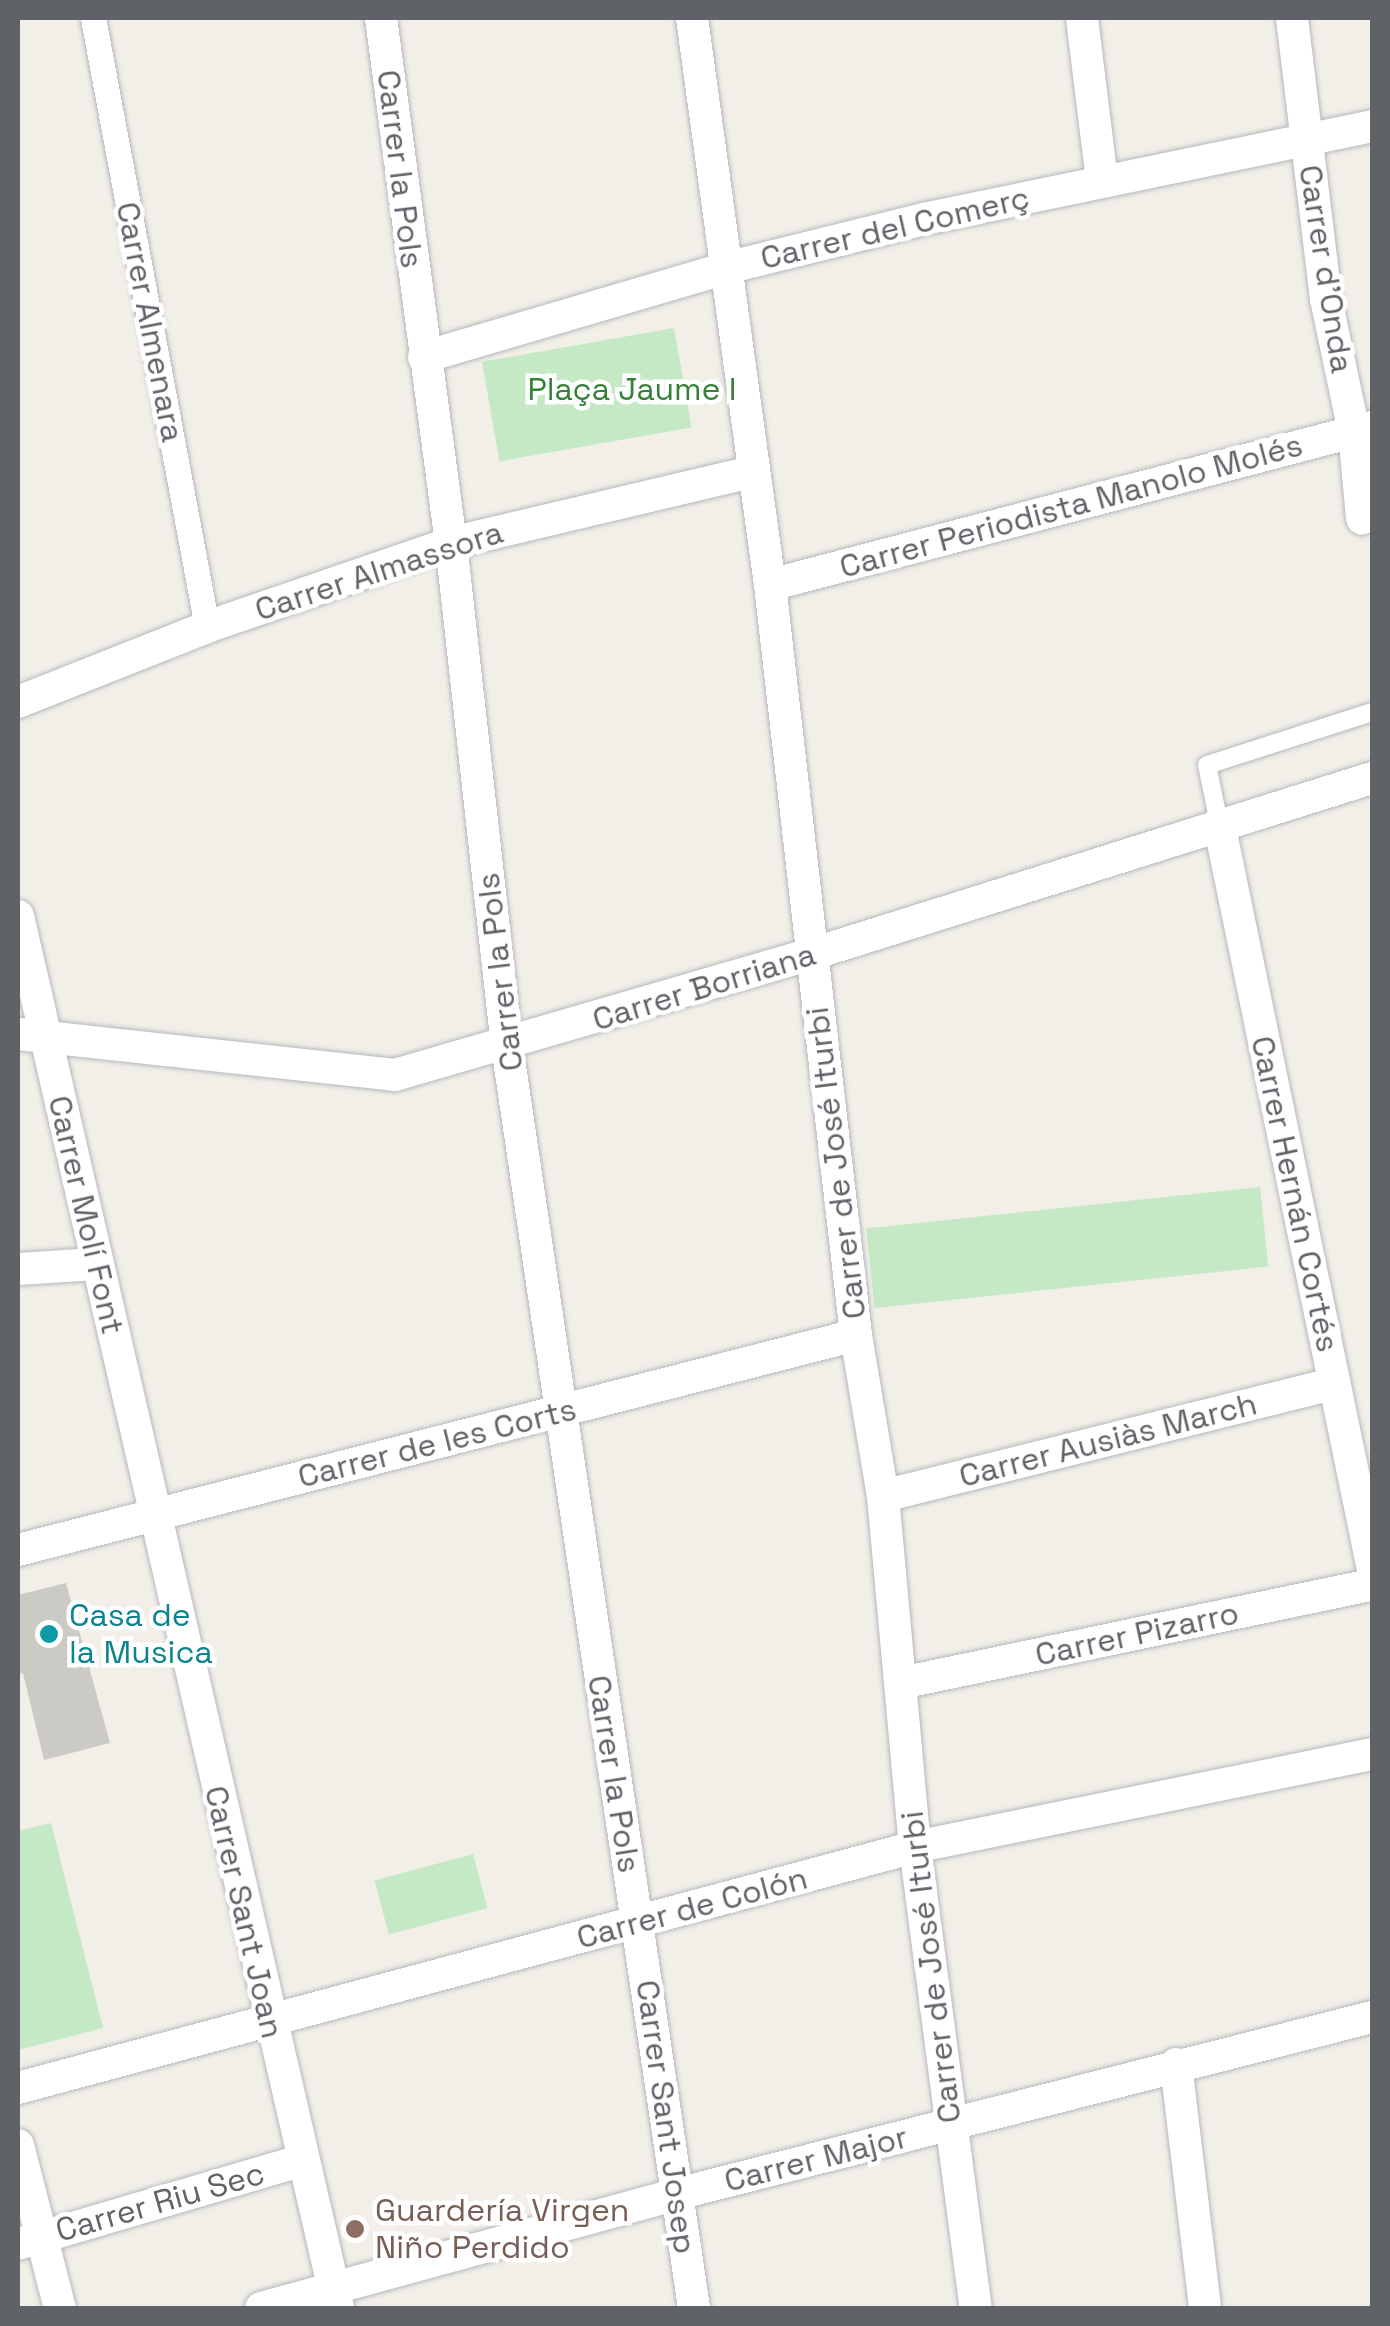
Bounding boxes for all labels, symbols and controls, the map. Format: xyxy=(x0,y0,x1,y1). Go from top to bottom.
street label: Carrer la Pols xyxy=(369,68,431,270)
street label: Carrer d'Onda xyxy=(1291,162,1361,376)
street label: Carrer del Comerç xyxy=(757,178,1033,278)
street label: Carrer Almenara xyxy=(108,199,192,445)
park label: Plaça Jaume I xyxy=(527,370,737,408)
street label: Carrer Periodista Manolo Molés xyxy=(835,426,1307,586)
street label: Carrer Almassora xyxy=(250,513,508,629)
street label: Carrer la Pols xyxy=(469,871,531,1073)
street label: Carrer Borriana xyxy=(588,935,820,1039)
street label: Carrer de José Iturbi xyxy=(798,1005,874,1321)
street label: Carrer Hernán Cortés xyxy=(1243,1033,1347,1355)
street label: Carrer Molí Font xyxy=(40,1092,132,1338)
street label: Carrer Ausiàs March xyxy=(955,1384,1261,1496)
street label: Carrer de les Corts xyxy=(294,1390,580,1496)
street label: Carrer Pizarro xyxy=(1032,1594,1242,1674)
place label: Casa de la Musica xyxy=(69,1597,213,1672)
marker: Casa de la Musica xyxy=(38,1623,60,1645)
street label: Carrer la Pols xyxy=(579,1673,649,1875)
street label: Carrer Sant Joan xyxy=(196,1782,292,2042)
street label: Carrer de José Iturbi xyxy=(893,1809,969,2125)
street label: Carrer de Colón xyxy=(573,1859,811,1957)
street label: Carrer Sant Josep xyxy=(628,1978,704,2256)
street label: Carrer Major xyxy=(720,2118,912,2200)
street label: Carrer Riu Sec xyxy=(51,2154,269,2250)
place label: Guardería Virgen Niño Perdido xyxy=(375,2192,630,2267)
marker: Guardería Virgen Niño Perdido xyxy=(344,2218,366,2240)

